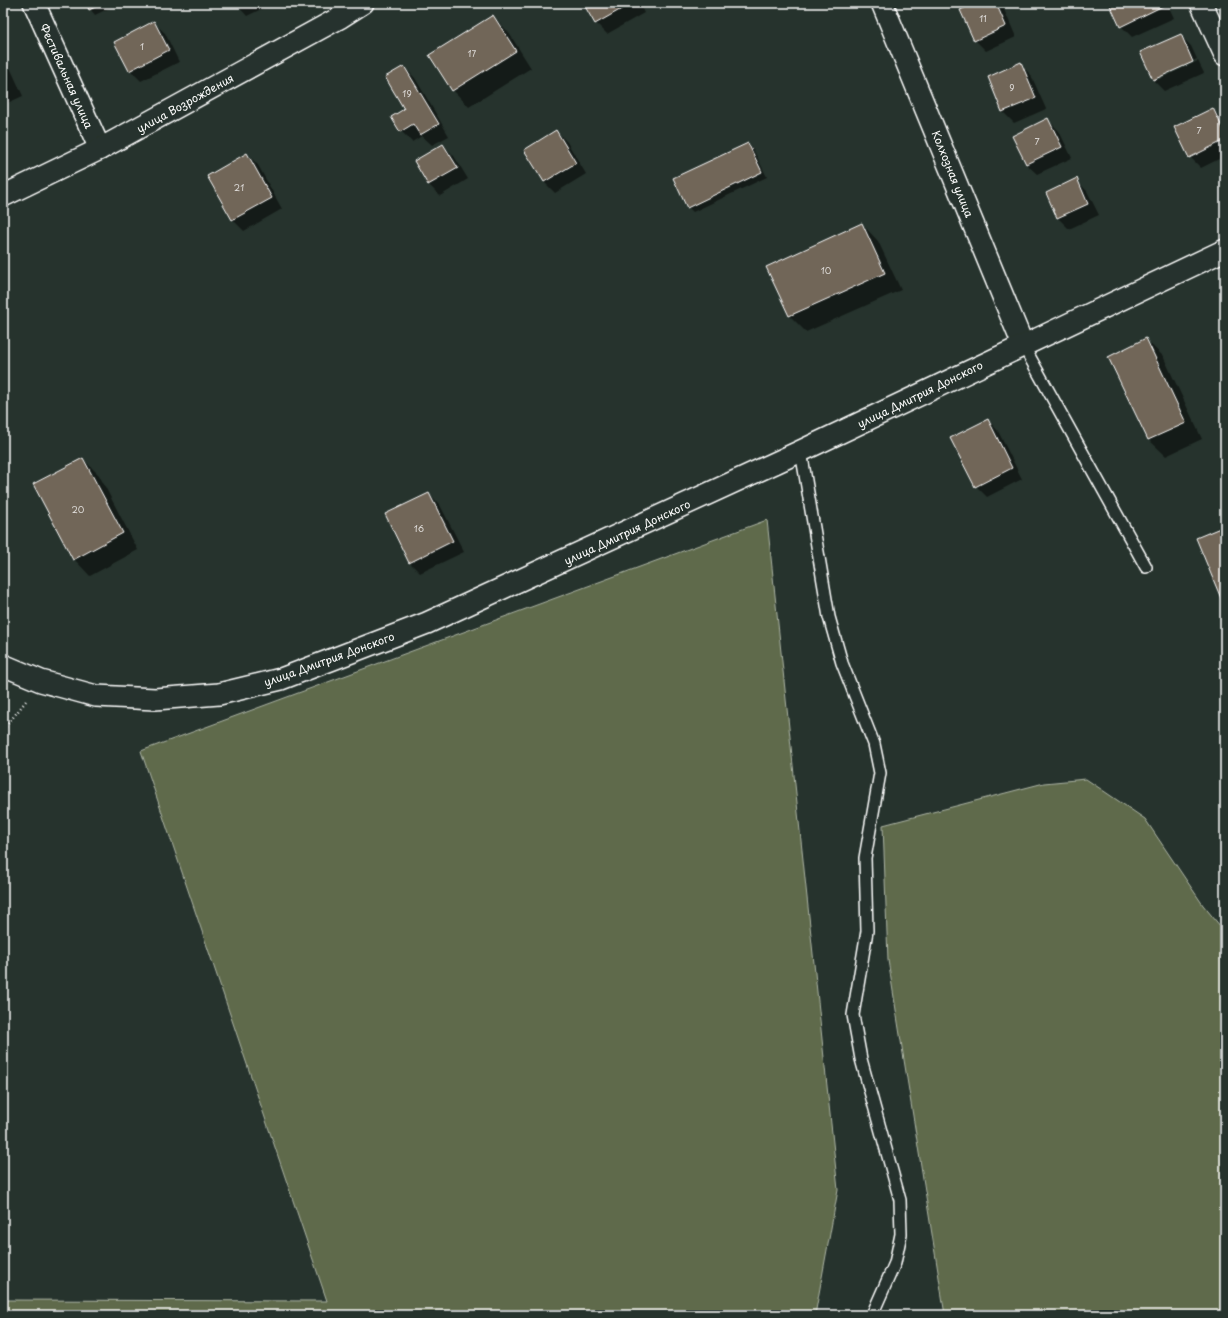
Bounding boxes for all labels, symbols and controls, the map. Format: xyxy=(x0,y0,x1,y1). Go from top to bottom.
house number: 11 xyxy=(979,11,987,25)
street label: Фестивальная улица xyxy=(36,21,98,131)
house number: 1 xyxy=(140,39,144,53)
house number: 17 xyxy=(468,46,477,60)
street label: улица Возрождения xyxy=(133,69,237,137)
house number: 9 xyxy=(1009,80,1015,94)
house number: 19 xyxy=(402,86,412,100)
house number: 7 xyxy=(1196,123,1202,137)
street label: Колхозная улица xyxy=(928,128,978,220)
house number: 7 xyxy=(1034,134,1040,148)
house number: 21 xyxy=(234,180,244,194)
house number: 10 xyxy=(821,263,832,277)
street label: улица Дмитрия Донского xyxy=(854,356,986,432)
street label: улица Дмитрия Донского xyxy=(561,495,693,569)
house number: 20 xyxy=(72,502,85,516)
house number: 16 xyxy=(414,521,424,535)
street label: улица Дмитрия Донского xyxy=(261,627,397,691)

